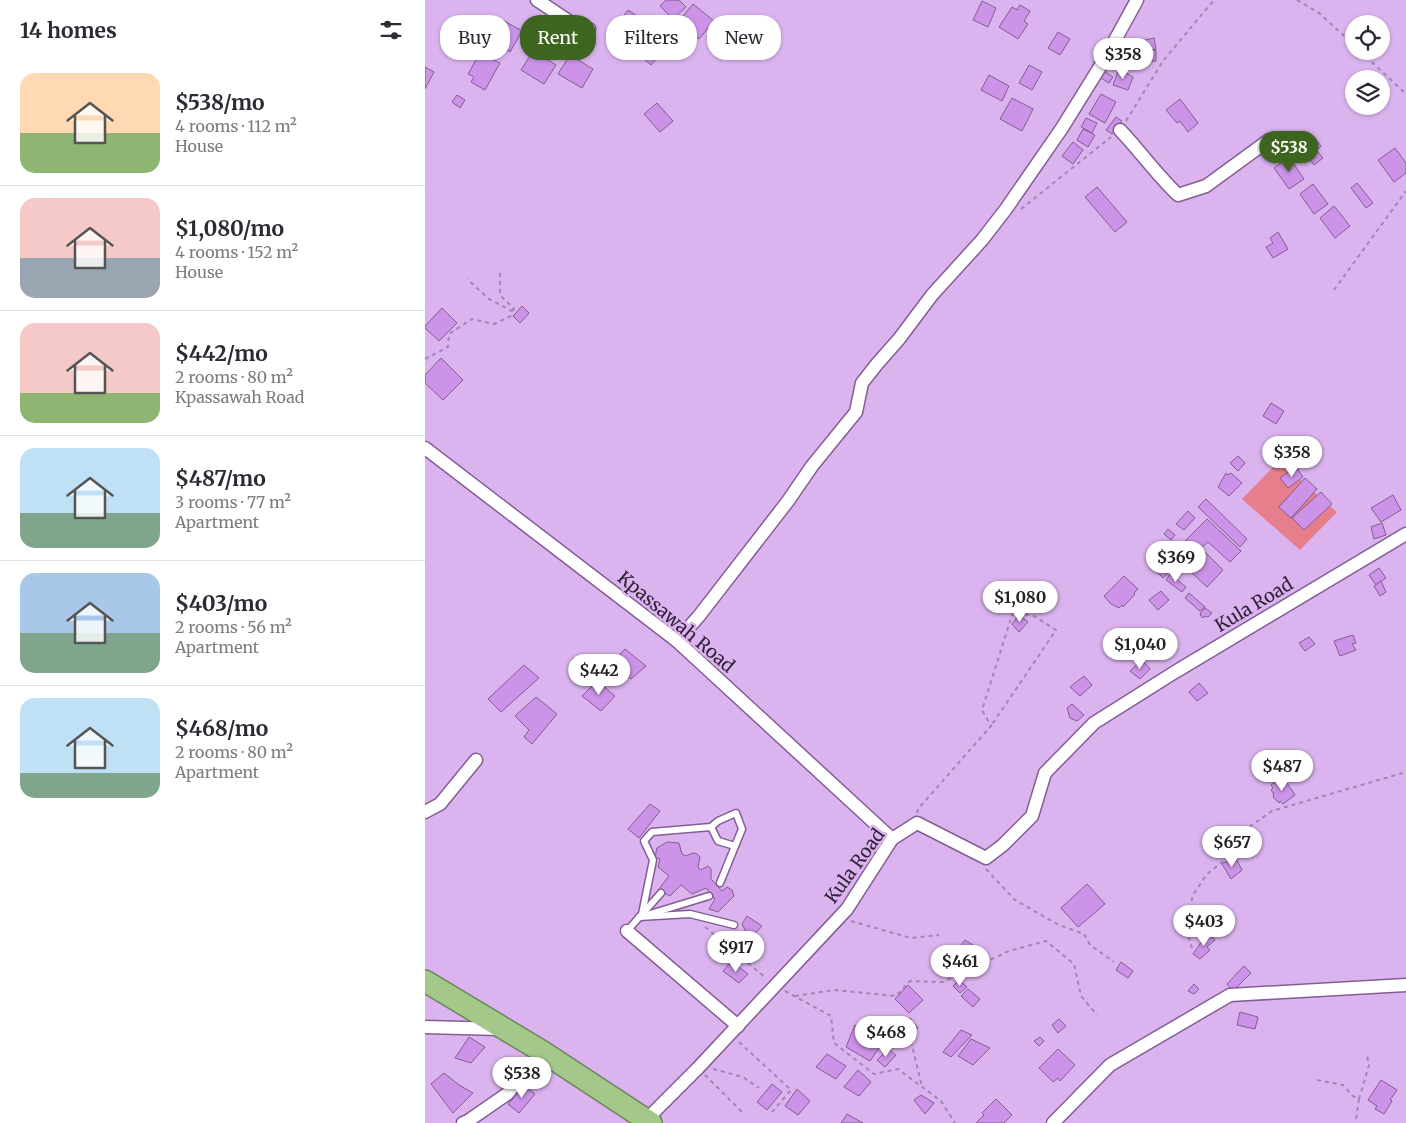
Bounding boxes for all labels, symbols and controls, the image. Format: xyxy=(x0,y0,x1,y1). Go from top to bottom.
chip: Buy xyxy=(440,15,510,60)
chip: Rent xyxy=(520,15,596,60)
chip: Filters xyxy=(606,15,697,60)
chip: New xyxy=(707,15,781,60)
map controls xyxy=(1345,15,1390,115)
button: locate xyxy=(1345,15,1390,60)
icon: filters xyxy=(377,16,405,44)
text: 14 homes xyxy=(20,17,117,44)
pin: $358 xyxy=(1093,38,1153,80)
text: $358 xyxy=(1104,44,1142,64)
button: layers xyxy=(1345,70,1390,115)
text: $538/mo xyxy=(175,89,265,116)
icon: home xyxy=(60,93,120,153)
text: 4 rooms · 112 m² xyxy=(175,116,297,136)
pin: $538 xyxy=(1259,130,1319,173)
text: House xyxy=(175,136,223,156)
text: $538 xyxy=(1270,137,1308,157)
text: $1,080/mo xyxy=(175,215,284,242)
icon: home xyxy=(60,218,120,278)
text: 4 rooms · 152 m² xyxy=(175,242,298,262)
text: House xyxy=(175,262,223,282)
text: $442/mo xyxy=(175,340,268,367)
icon: home xyxy=(60,343,120,403)
text: 2 rooms · 80 m² xyxy=(175,367,293,387)
text: Kpassawah Road xyxy=(175,387,304,407)
pin: $358 xyxy=(1262,436,1322,478)
text: $358 xyxy=(1273,442,1311,462)
text: $487/mo xyxy=(175,465,266,492)
icon: home xyxy=(60,468,120,528)
text: 3 rooms · 77 m² xyxy=(175,492,291,512)
text: Apartment xyxy=(175,512,259,532)
pin: $369 xyxy=(1146,540,1206,583)
text: $369 xyxy=(1157,547,1195,567)
street label: Kpassawah Road xyxy=(613,566,740,677)
street label: Kula Road xyxy=(1211,572,1297,637)
pin: $1,080 xyxy=(979,580,1061,623)
text: $1,080 xyxy=(994,587,1046,607)
text: $403/mo xyxy=(175,590,267,617)
icon: home xyxy=(60,593,120,653)
text: 2 rooms · 56 m² xyxy=(175,617,292,637)
pin: $1,040 xyxy=(1099,628,1181,670)
text: $1,040 xyxy=(1114,634,1166,654)
text: Apartment xyxy=(175,637,259,657)
pin: $442 xyxy=(569,654,629,696)
text: $442 xyxy=(579,660,619,680)
text: $468/mo xyxy=(175,715,268,742)
icon: home xyxy=(60,718,120,778)
text: 2 rooms · 80 m² xyxy=(175,742,293,762)
pin: $487 xyxy=(1252,750,1312,792)
text: $487 xyxy=(1262,756,1302,776)
text: Apartment xyxy=(175,762,259,782)
street label: Kula Road xyxy=(820,824,890,908)
pin: $657 xyxy=(1202,826,1262,868)
text: $657 xyxy=(1213,832,1251,852)
pin: $403 xyxy=(1174,904,1234,947)
text: $403 xyxy=(1184,911,1224,931)
pin: $917 xyxy=(706,930,766,973)
text: $917 xyxy=(718,937,754,957)
pin: $461 xyxy=(930,944,990,987)
text: $461 xyxy=(942,951,978,971)
pin: $468 xyxy=(856,1016,916,1058)
text: $468 xyxy=(866,1022,906,1042)
pin: $538 xyxy=(492,1056,552,1099)
text: $538 xyxy=(503,1063,541,1083)

